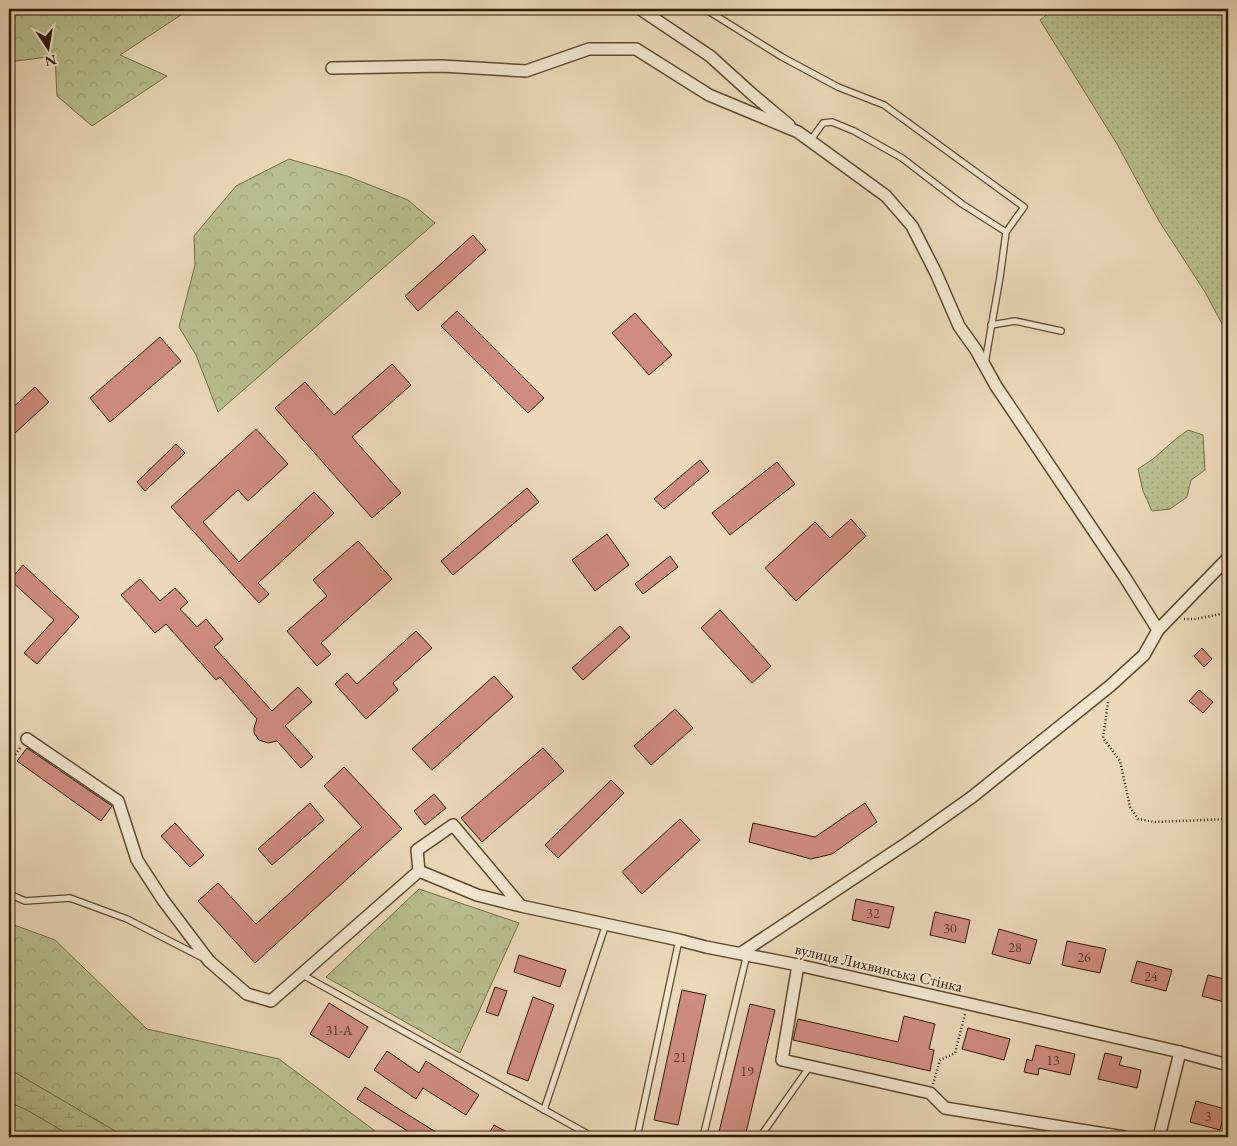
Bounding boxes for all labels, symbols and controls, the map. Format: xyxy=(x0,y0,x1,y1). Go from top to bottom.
north arrow xyxy=(22,22,72,72)
text: N xyxy=(43,51,58,71)
house number: 32 xyxy=(866,904,880,922)
house number: 30 xyxy=(943,919,957,937)
street label: вулиця Лихвинська Стінка xyxy=(793,938,965,997)
house number: 28 xyxy=(1008,938,1022,956)
house number: 26 xyxy=(1077,948,1091,966)
house number: 24 xyxy=(1144,967,1158,985)
house number: 31-А xyxy=(326,1021,353,1039)
house number: 21 xyxy=(673,1048,687,1066)
house number: 13 xyxy=(1046,1051,1060,1069)
house number: 19 xyxy=(740,1062,754,1080)
house number: 3 xyxy=(1205,1107,1212,1125)

